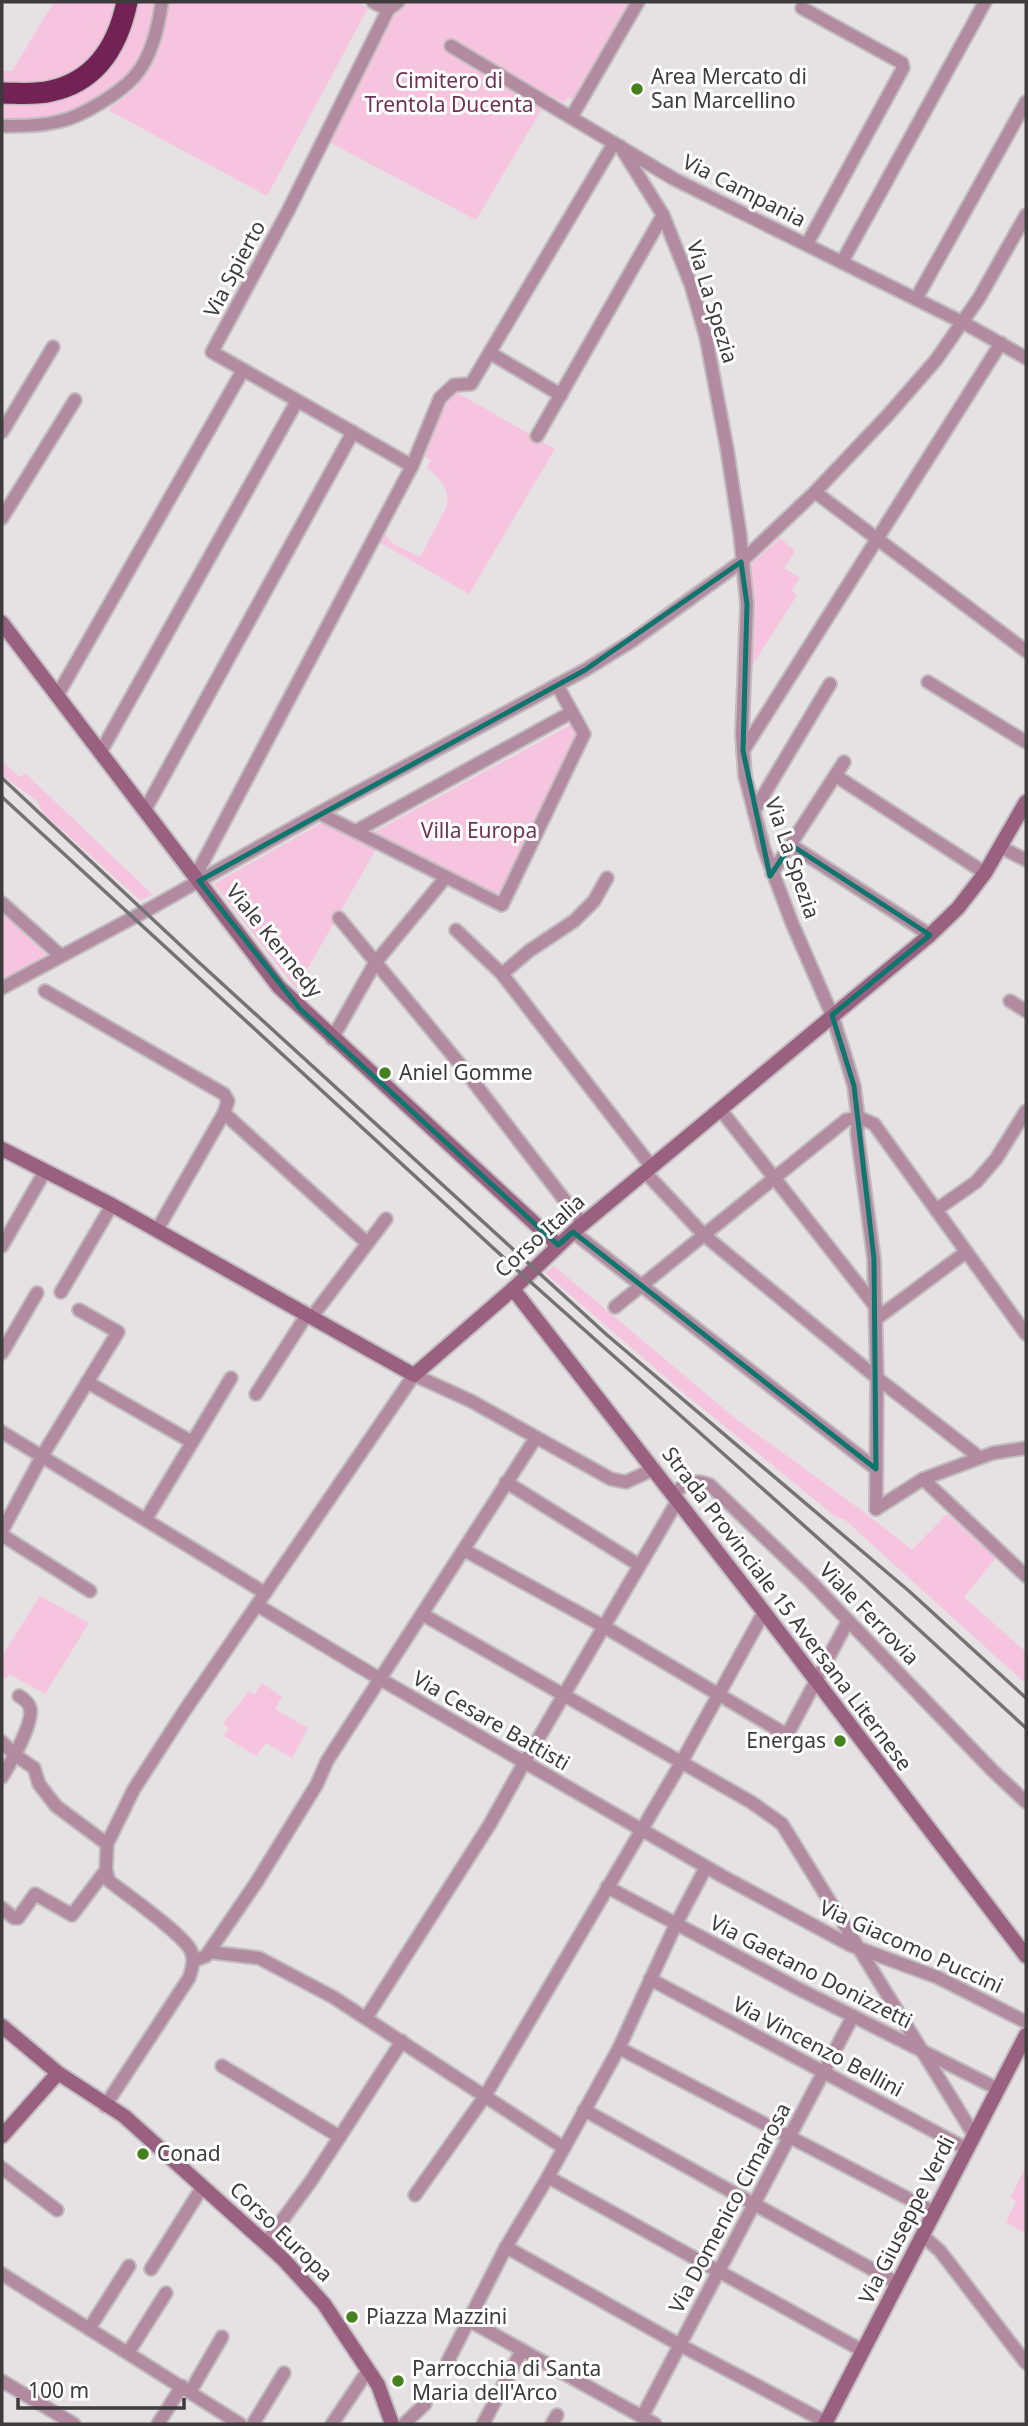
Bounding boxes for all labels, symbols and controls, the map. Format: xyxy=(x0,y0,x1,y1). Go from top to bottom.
place label: Area Mercato di San Marcellino xyxy=(651,62,807,114)
park label: Cimitero di Trentola Ducenta xyxy=(364,66,534,118)
marker: Area Mercato di San Marcellino xyxy=(629,81,645,97)
street label: Via Campania xyxy=(678,147,811,233)
street label: Via Spierto xyxy=(197,215,271,322)
street label: Via La Spezia xyxy=(681,237,745,366)
street label: Via La Spezia xyxy=(759,793,827,922)
park label: Villa Europa xyxy=(421,816,537,844)
street label: Viale Kennedy xyxy=(220,878,330,1003)
place label: Aniel Gomme xyxy=(399,1058,533,1086)
marker: Aniel Gomme xyxy=(377,1065,393,1081)
street label: Corso Italia xyxy=(488,1187,590,1283)
street label: Strada Provinciale 15 Aversana Liternese xyxy=(657,1441,919,1776)
street label: Viale Ferrovia xyxy=(814,1556,926,1671)
street label: Via Cesare Battisti xyxy=(408,1664,575,1776)
place label: Energas xyxy=(746,1726,826,1754)
marker: Energas xyxy=(832,1733,848,1749)
street label: Via Giacomo Puccini xyxy=(815,1893,1008,1999)
street label: Via Gaetano Donizzetti xyxy=(706,1908,917,2034)
street label: Via Vincenzo Bellini xyxy=(728,1989,909,2103)
street label: Via Domenico Cimarosa xyxy=(662,2098,796,2318)
street label: Via Giuseppe Verdi xyxy=(852,2131,960,2308)
place label: Conad xyxy=(157,2139,221,2167)
marker: Conad xyxy=(135,2146,151,2162)
street label: Corso Europa xyxy=(224,2175,339,2288)
place label: Piazza Mazzini xyxy=(366,2302,507,2330)
marker: Piazza Mazzini xyxy=(344,2309,360,2325)
place label: Parrocchia di Santa Maria dell'Arco xyxy=(412,2354,601,2406)
scale bar xyxy=(18,2366,184,2410)
marker: Parrocchia di Santa Maria dell'Arco xyxy=(390,2373,406,2389)
text: 100 m xyxy=(28,2376,89,2404)

